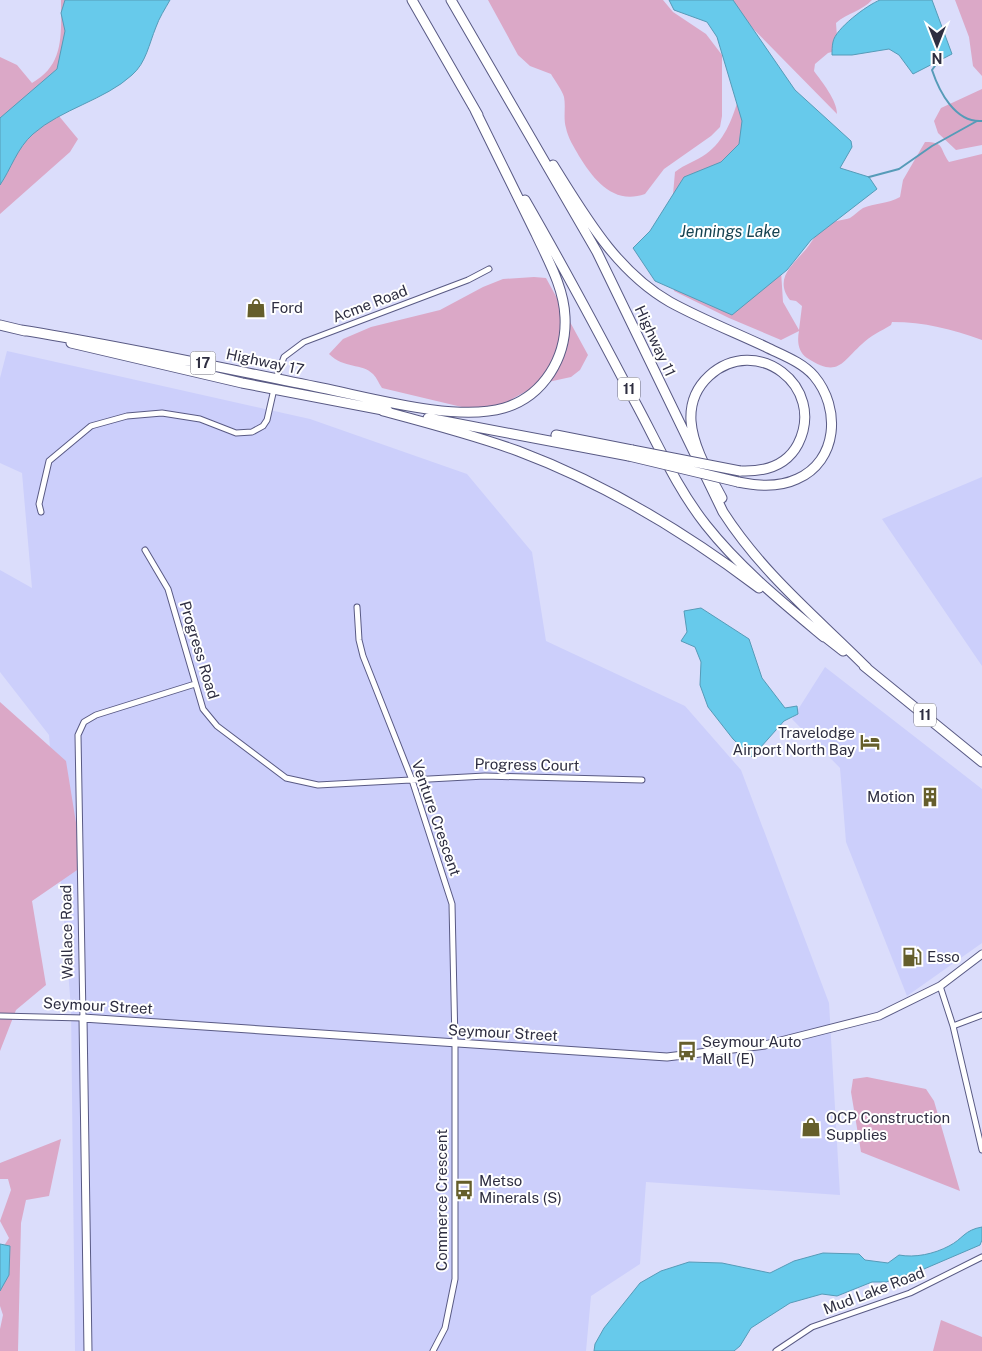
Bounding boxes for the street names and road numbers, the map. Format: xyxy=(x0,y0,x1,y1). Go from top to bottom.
street label: Acme Road xyxy=(330,281,410,326)
street label: Highway 11 xyxy=(632,303,679,379)
street label: Highway 17 xyxy=(225,345,306,378)
road number: 17 xyxy=(190,352,216,374)
road number: 11 xyxy=(618,378,640,400)
street label: Progress Road xyxy=(177,599,222,701)
road number: 11 xyxy=(914,704,936,726)
street label: Progress Court xyxy=(474,755,580,774)
street label: Venture Crescent xyxy=(409,758,464,878)
street label: Wallace Road xyxy=(57,885,76,980)
street label: Seymour Street xyxy=(43,994,154,1017)
street label: Seymour Street xyxy=(448,1021,559,1044)
street label: Commerce Crescent xyxy=(433,1129,450,1271)
street label: Mud Lake Road xyxy=(821,1263,927,1318)

